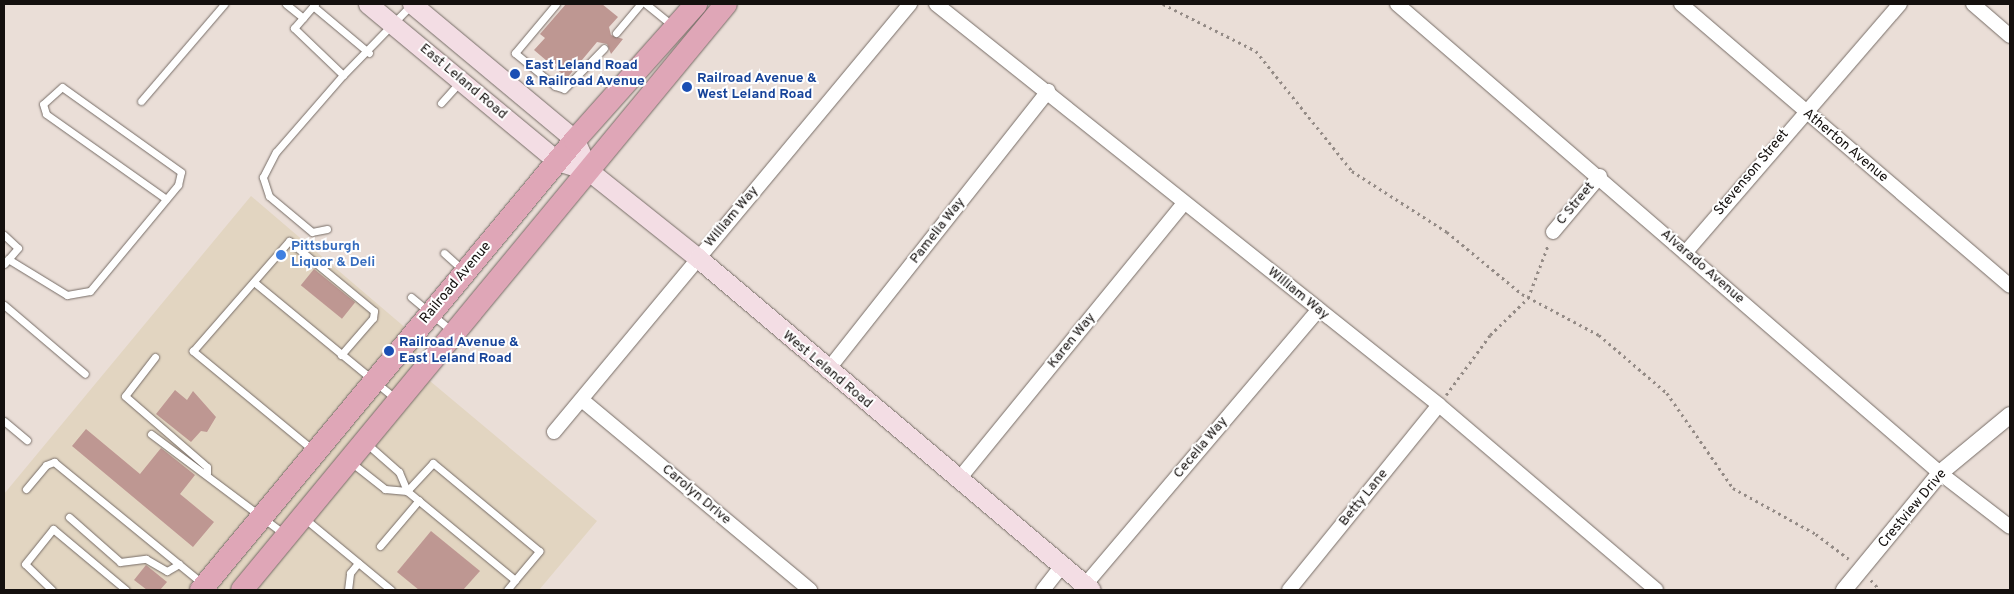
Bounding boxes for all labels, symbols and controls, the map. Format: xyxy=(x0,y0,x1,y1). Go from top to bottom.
street label: East Leland Road xyxy=(416,41,510,123)
place label: East Leland Road & Railroad Avenue xyxy=(525,58,645,90)
marker: East Leland Road & Railroad Avenue xyxy=(509,68,521,80)
place label: Railroad Avenue & West Leland Road xyxy=(697,71,817,104)
marker: Railroad Avenue & West Leland Road xyxy=(681,81,693,93)
street label: Atherton Avenue xyxy=(1799,105,1891,187)
street label: Stevenson Street xyxy=(1711,127,1793,219)
street label: C Street xyxy=(1553,179,1599,229)
street label: William Way xyxy=(701,183,763,251)
street label: Pamelia Way xyxy=(907,194,969,268)
street label: Alvarado Avenue xyxy=(1656,226,1748,308)
street label: Railroad Avenue xyxy=(417,238,495,328)
place label: Pittsburgh Liquor & Deli xyxy=(291,239,375,272)
marker: Pittsburgh Liquor & Deli xyxy=(275,249,287,261)
street label: William Way xyxy=(1264,264,1332,324)
street label: Karen Way xyxy=(1044,310,1100,372)
street label: West Leland Road xyxy=(779,328,875,412)
place label: Railroad Avenue & East Leland Road xyxy=(399,335,519,368)
marker: Railroad Avenue & East Leland Road xyxy=(383,345,395,357)
street label: Cecelia Way xyxy=(1170,414,1232,482)
street label: Carolyn Drive xyxy=(658,461,734,529)
street label: Betty Lane xyxy=(1336,466,1392,530)
street label: Crestview Drive xyxy=(1875,466,1951,552)

